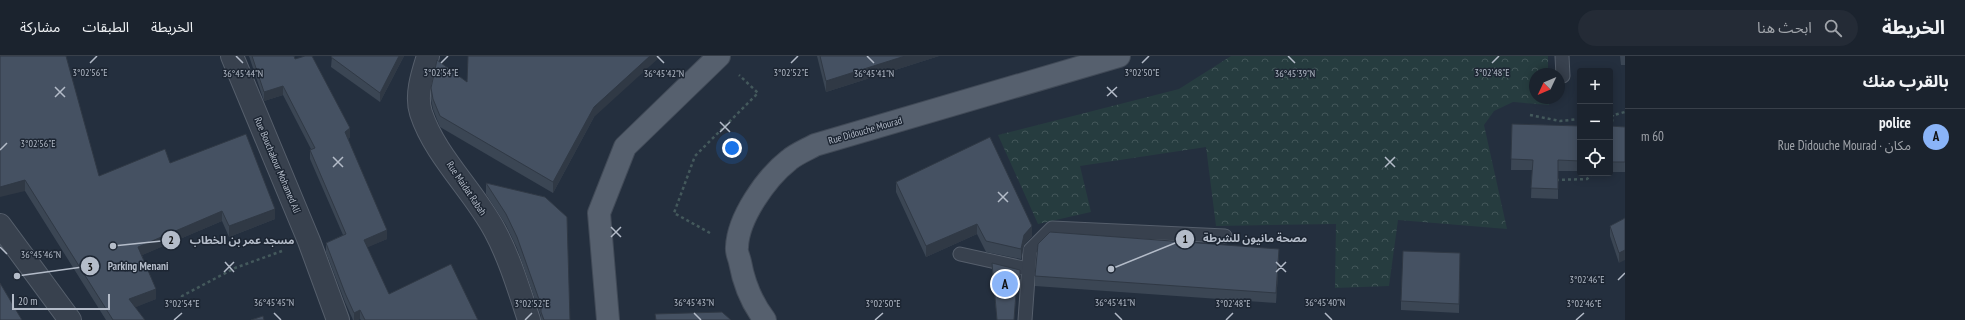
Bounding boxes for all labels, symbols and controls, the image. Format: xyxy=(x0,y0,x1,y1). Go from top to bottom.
search box xyxy=(1578,10,1858,46)
text: الخريطة xyxy=(1882,15,1945,39)
icon: search xyxy=(1822,17,1844,39)
text: مشاركة xyxy=(20,18,60,36)
text: الطبقات xyxy=(82,18,129,36)
text: الخريطة xyxy=(151,18,193,36)
text: ابحث هنا xyxy=(1757,18,1812,37)
text: 3°02'56"E xyxy=(73,66,107,79)
text: 3°02'54"E xyxy=(424,66,458,79)
text: 3°02'52"E xyxy=(774,66,808,79)
text: 3°02'50"E xyxy=(1125,66,1159,79)
text: 3°02'48"E xyxy=(1475,66,1509,79)
text: 36°45'44"N xyxy=(223,67,263,80)
text: 36°45'42"N xyxy=(644,67,684,80)
text: 36°45'41"N xyxy=(854,67,894,80)
text: 36°45'39"N xyxy=(1275,67,1315,80)
north arrow xyxy=(1529,68,1565,104)
map controls xyxy=(1577,68,1613,176)
button: + xyxy=(1577,68,1613,104)
text: بالقرب منك xyxy=(1863,70,1949,92)
button: − xyxy=(1577,104,1613,140)
text: police xyxy=(1879,113,1911,132)
street label: Rue Didouche Mourad xyxy=(827,114,904,147)
street label: Rue Bouchakour Mohamed Ali xyxy=(251,115,304,215)
text: 60 m xyxy=(1641,128,1664,145)
text: A xyxy=(1933,128,1939,145)
text: 3°02'56"E xyxy=(21,137,55,150)
text: مكان · Rue Didouche Mourad xyxy=(1778,137,1911,154)
your location xyxy=(722,138,742,158)
button: locate xyxy=(1577,140,1613,176)
street label: Rue Maidat Rabah xyxy=(444,159,489,218)
callout: مصحة مانيون للشرطة xyxy=(1175,227,1315,250)
callout: مسجد عمر بن الخطاب xyxy=(161,228,302,251)
text: 1 xyxy=(1182,231,1188,246)
text: مصحة مانيون للشرطة xyxy=(1203,231,1307,245)
text: 2 xyxy=(168,232,174,247)
text: مسجد عمر بن الخطاب xyxy=(190,233,294,247)
text: 36°45'46"N xyxy=(21,248,61,261)
callout: Parking Menani xyxy=(80,255,177,278)
text: 3 xyxy=(87,259,93,274)
text: Parking Menani xyxy=(108,259,169,273)
pin: A xyxy=(992,269,1018,299)
text: 3°02'46"E xyxy=(1570,273,1604,286)
scale bar xyxy=(12,292,110,311)
text: 20 m xyxy=(18,294,37,308)
text: 36°45'45"N xyxy=(254,296,294,309)
text: 36°45'43"N xyxy=(674,296,714,309)
text: 36°45'41"N xyxy=(1095,296,1135,309)
text: 36°45'40"N xyxy=(1305,296,1345,309)
text: 3°02'54"E xyxy=(165,297,199,310)
text: 3°02'52"E xyxy=(515,297,549,310)
text: 3°02'50"E xyxy=(866,297,900,310)
text: 3°02'48"E xyxy=(1216,297,1250,310)
text: 3°02'46"E xyxy=(1567,297,1601,310)

